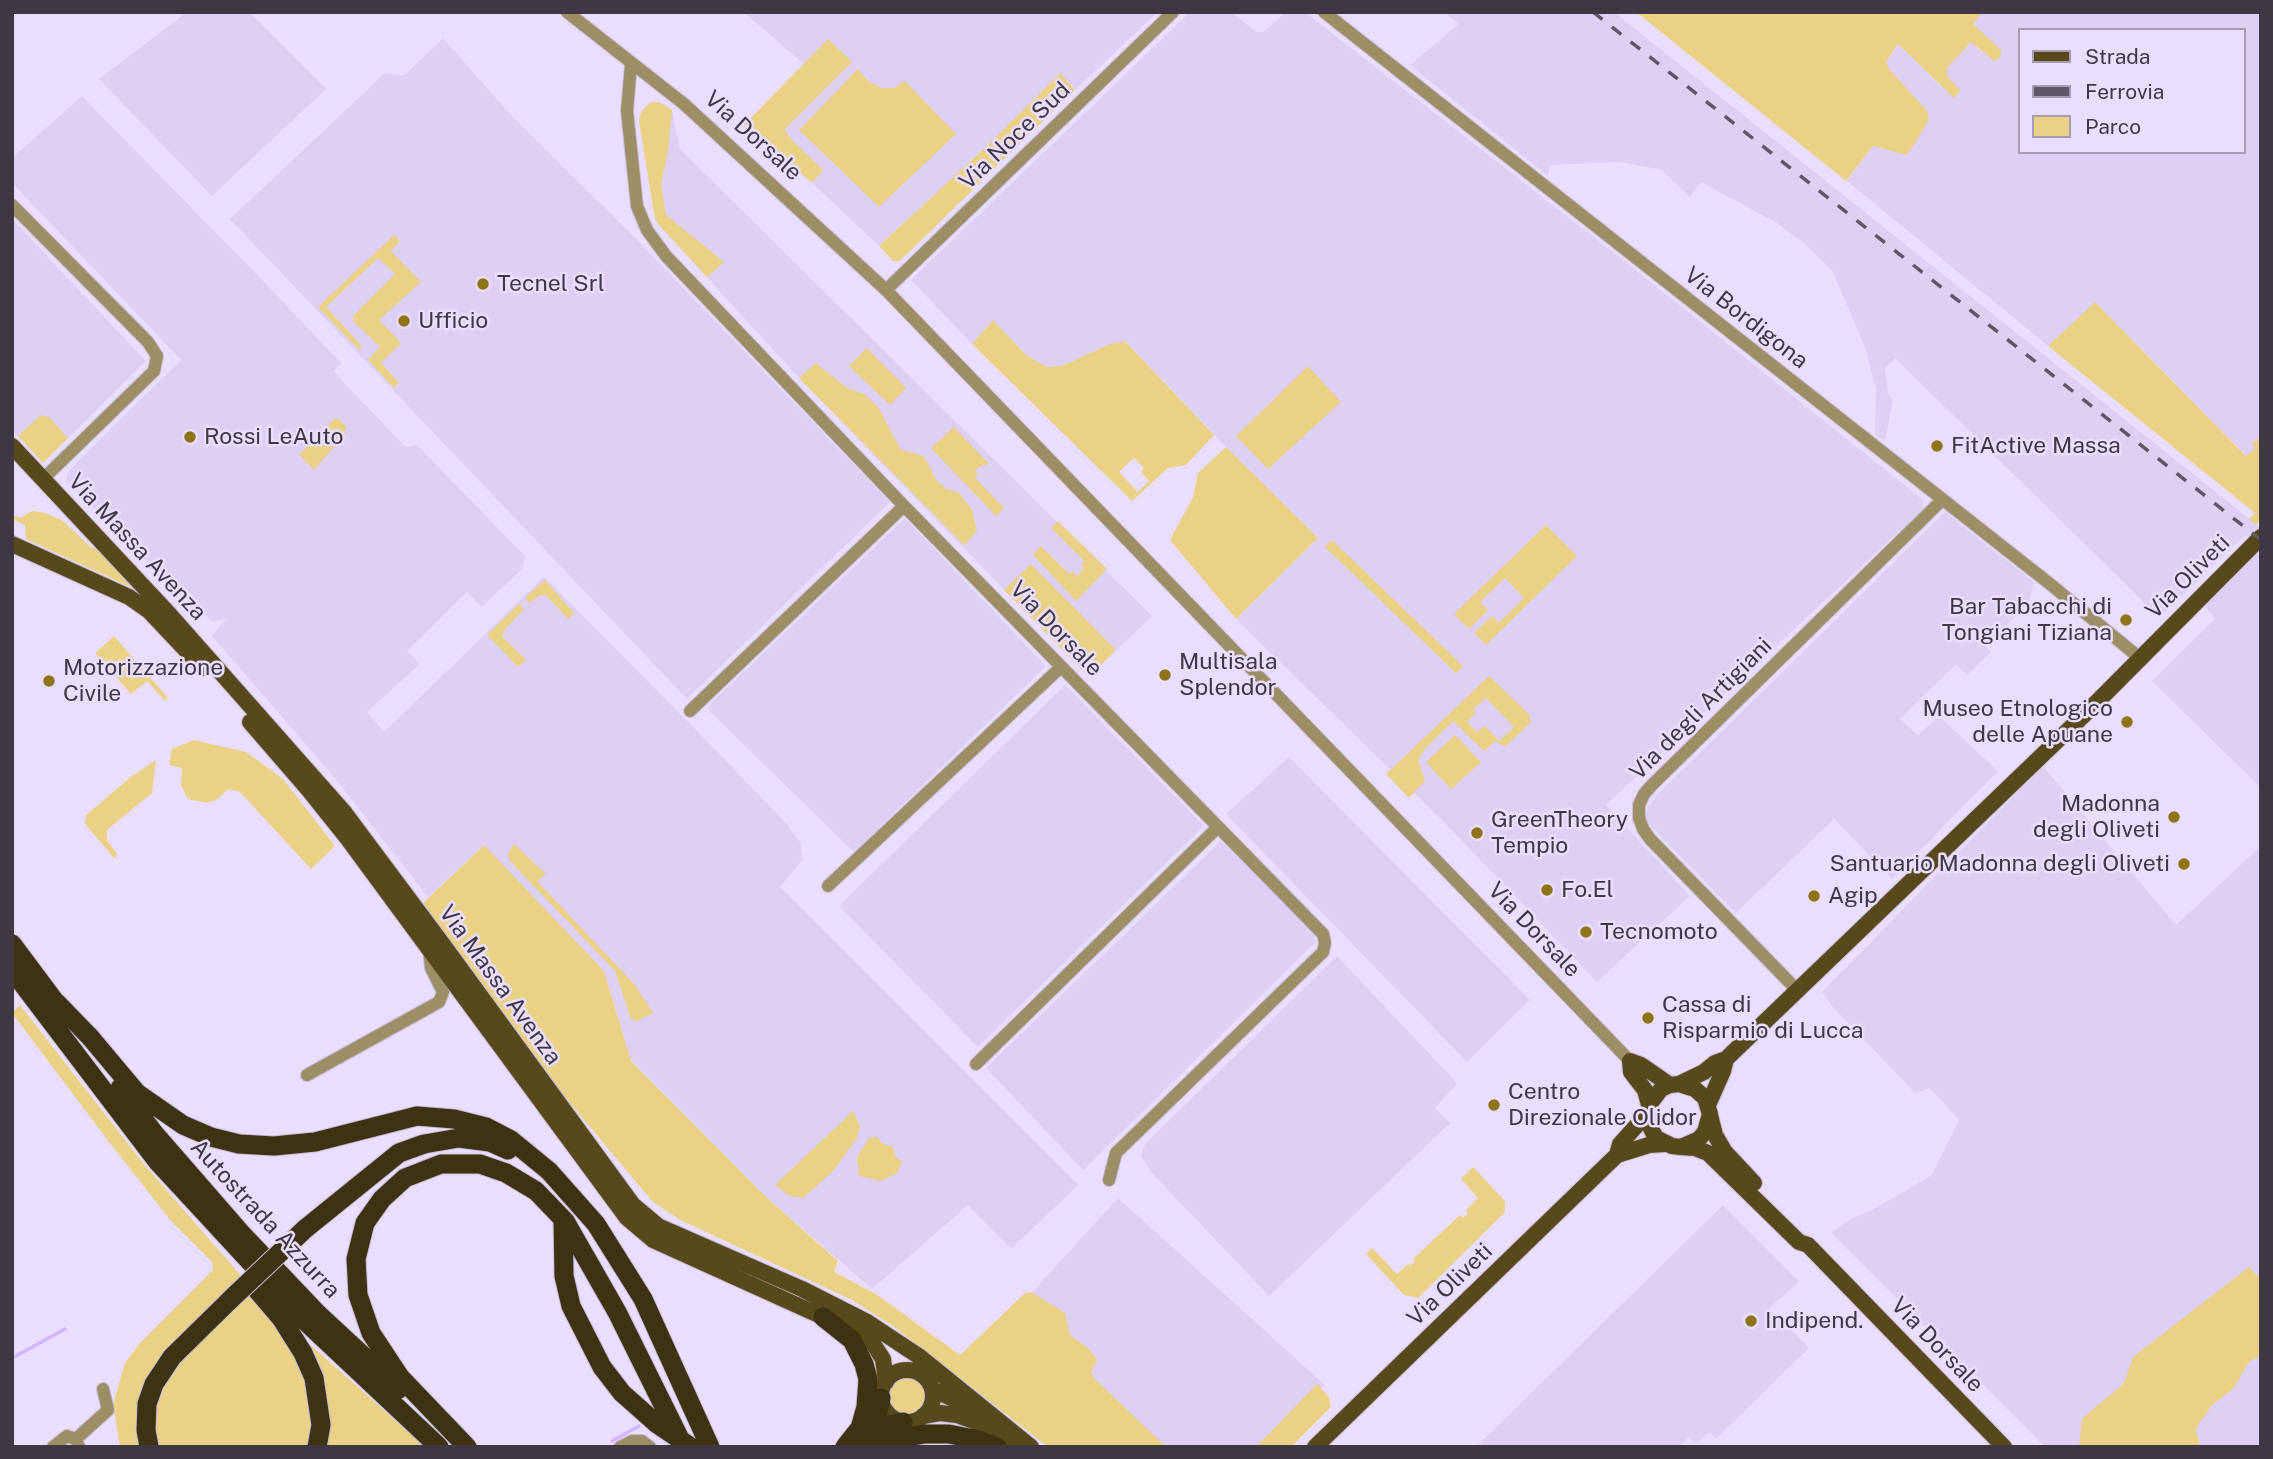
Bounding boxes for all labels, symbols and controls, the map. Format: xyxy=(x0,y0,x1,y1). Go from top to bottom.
legend xyxy=(2018,28,2245,154)
text: Strada xyxy=(2085,44,2150,69)
street label: Via Noce Sud xyxy=(954,76,1076,196)
text: Ferrovia xyxy=(2085,79,2164,104)
street label: Via Dorsale xyxy=(699,85,807,187)
text: Parco xyxy=(2085,114,2141,139)
street label: Via Bordigona xyxy=(1679,261,1813,375)
place label: Tecnel Srl xyxy=(497,270,605,298)
marker: Tecnel Srl xyxy=(475,276,491,292)
place label: Ufficio xyxy=(418,307,488,335)
marker: Ufficio xyxy=(396,313,412,329)
place label: Rossi LeAuto xyxy=(204,423,344,451)
marker: Rossi LeAuto xyxy=(182,429,198,445)
place label: FitActive Massa xyxy=(1951,432,2121,460)
marker: FitActive Massa xyxy=(1929,438,1945,454)
street label: Via Massa Avenza xyxy=(62,468,212,626)
street label: Via Oliveti xyxy=(2140,529,2236,625)
street label: Via Dorsale xyxy=(1004,576,1108,682)
place label: Bar Tabacchi di Tongiani Tiziana xyxy=(1942,593,2112,647)
marker: Bar Tabacchi di Tongiani Tiziana xyxy=(2118,612,2134,628)
street label: Via degli Artigiani xyxy=(1624,632,1778,786)
place label: Multisala Splendor xyxy=(1179,648,1278,702)
place label: Motorizzazione Civile xyxy=(63,654,223,708)
marker: Multisala Splendor xyxy=(1157,667,1173,683)
marker: Motorizzazione Civile xyxy=(41,673,57,689)
place label: Museo Etnologico delle Apuane xyxy=(1922,695,2113,749)
marker: Museo Etnologico delle Apuane xyxy=(2119,714,2135,730)
place label: Madonna degli Oliveti xyxy=(2033,790,2160,844)
place label: GreenTheory Tempio xyxy=(1491,806,1628,860)
marker: Madonna degli Oliveti xyxy=(2166,809,2182,825)
marker: GreenTheory Tempio xyxy=(1469,825,1485,841)
place label: Santuario Madonna degli Oliveti xyxy=(1830,850,2170,878)
marker: Santuario Madonna degli Oliveti xyxy=(2176,856,2192,872)
place label: Fo.El xyxy=(1561,876,1614,904)
street label: Via Dorsale xyxy=(1482,877,1586,983)
marker: Fo.El xyxy=(1539,882,1555,898)
place label: Agip xyxy=(1828,882,1878,910)
marker: Agip xyxy=(1806,888,1822,904)
street label: Via Massa Avenza xyxy=(433,900,567,1070)
place label: Tecnomoto xyxy=(1600,918,1718,946)
marker: Tecnomoto xyxy=(1578,924,1594,940)
place label: Cassa di Risparmio di Lucca xyxy=(1662,991,1864,1045)
marker: Cassa di Risparmio di Lucca xyxy=(1640,1010,1656,1026)
place label: Centro Direzionale Olidor xyxy=(1508,1078,1697,1132)
marker: Centro Direzionale Olidor xyxy=(1486,1097,1502,1113)
street label: Autostrada Azzurra xyxy=(184,1134,346,1304)
street label: Via Oliveti xyxy=(1402,1238,1498,1332)
street label: Via Dorsale xyxy=(1885,1292,1989,1398)
place label: Indipend. xyxy=(1765,1307,1863,1335)
marker: Indipend. xyxy=(1743,1313,1759,1329)

